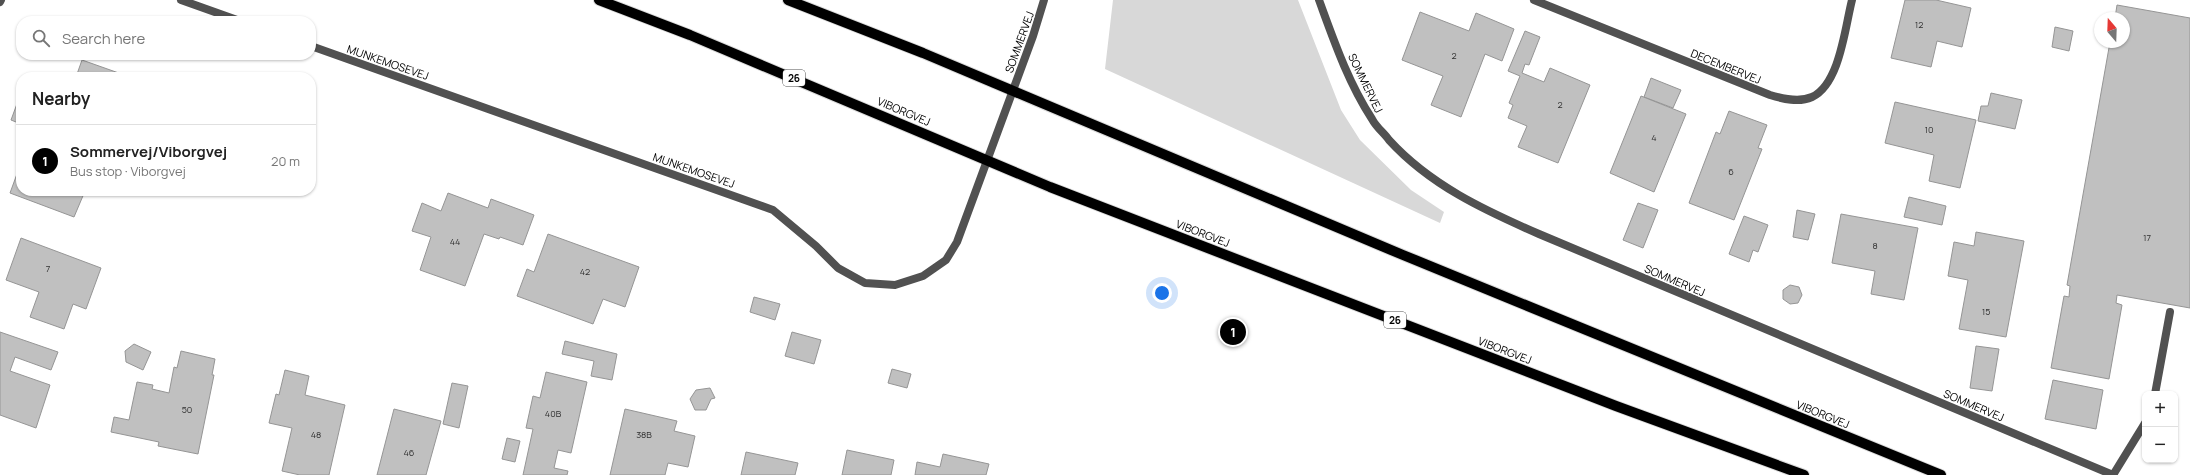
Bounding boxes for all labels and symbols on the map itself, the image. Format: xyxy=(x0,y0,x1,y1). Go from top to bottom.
street label: SOMMERVEJ xyxy=(1001,9,1037,75)
north arrow xyxy=(2094,12,2130,48)
house number: 12 xyxy=(1915,18,1923,31)
street label: MUNKEMOSEVEJ xyxy=(345,41,431,83)
street label: DECEMBERVEJ xyxy=(1689,45,1763,87)
house number: 2 xyxy=(1451,49,1457,62)
street label: SOMMERVEJ xyxy=(1345,51,1387,115)
road number: 26 xyxy=(783,70,805,86)
street label: VIBORGVEJ xyxy=(875,93,933,129)
house number: 2 xyxy=(1557,98,1563,111)
house number: 10 xyxy=(1925,123,1934,136)
house number: 4 xyxy=(1651,131,1657,144)
street label: MUNKEMOSEVEJ xyxy=(651,149,737,191)
house number: 6 xyxy=(1728,165,1734,178)
street label: VIBORGVEJ xyxy=(1174,216,1232,250)
house number: 17 xyxy=(2143,231,2151,244)
house number: 44 xyxy=(450,235,460,248)
house number: 8 xyxy=(1872,239,1878,252)
street label: SOMMERVEJ xyxy=(1642,261,1708,299)
house number: 7 xyxy=(46,262,51,275)
house number: 42 xyxy=(580,265,590,278)
your location xyxy=(1152,283,1172,303)
house number: 15 xyxy=(1982,305,1990,318)
road number: 26 xyxy=(1384,312,1406,328)
pin: 1 xyxy=(1220,317,1246,347)
street label: VIBORGVEJ xyxy=(1476,333,1534,367)
street label: SOMMERVEJ xyxy=(1941,386,2007,424)
street label: VIBORGVEJ xyxy=(1794,397,1852,431)
house number: 50 xyxy=(182,403,192,416)
house number: 40B xyxy=(545,407,562,420)
house number: 48 xyxy=(311,428,321,441)
house number: 38B xyxy=(636,428,652,441)
house number: 46 xyxy=(404,446,415,459)

